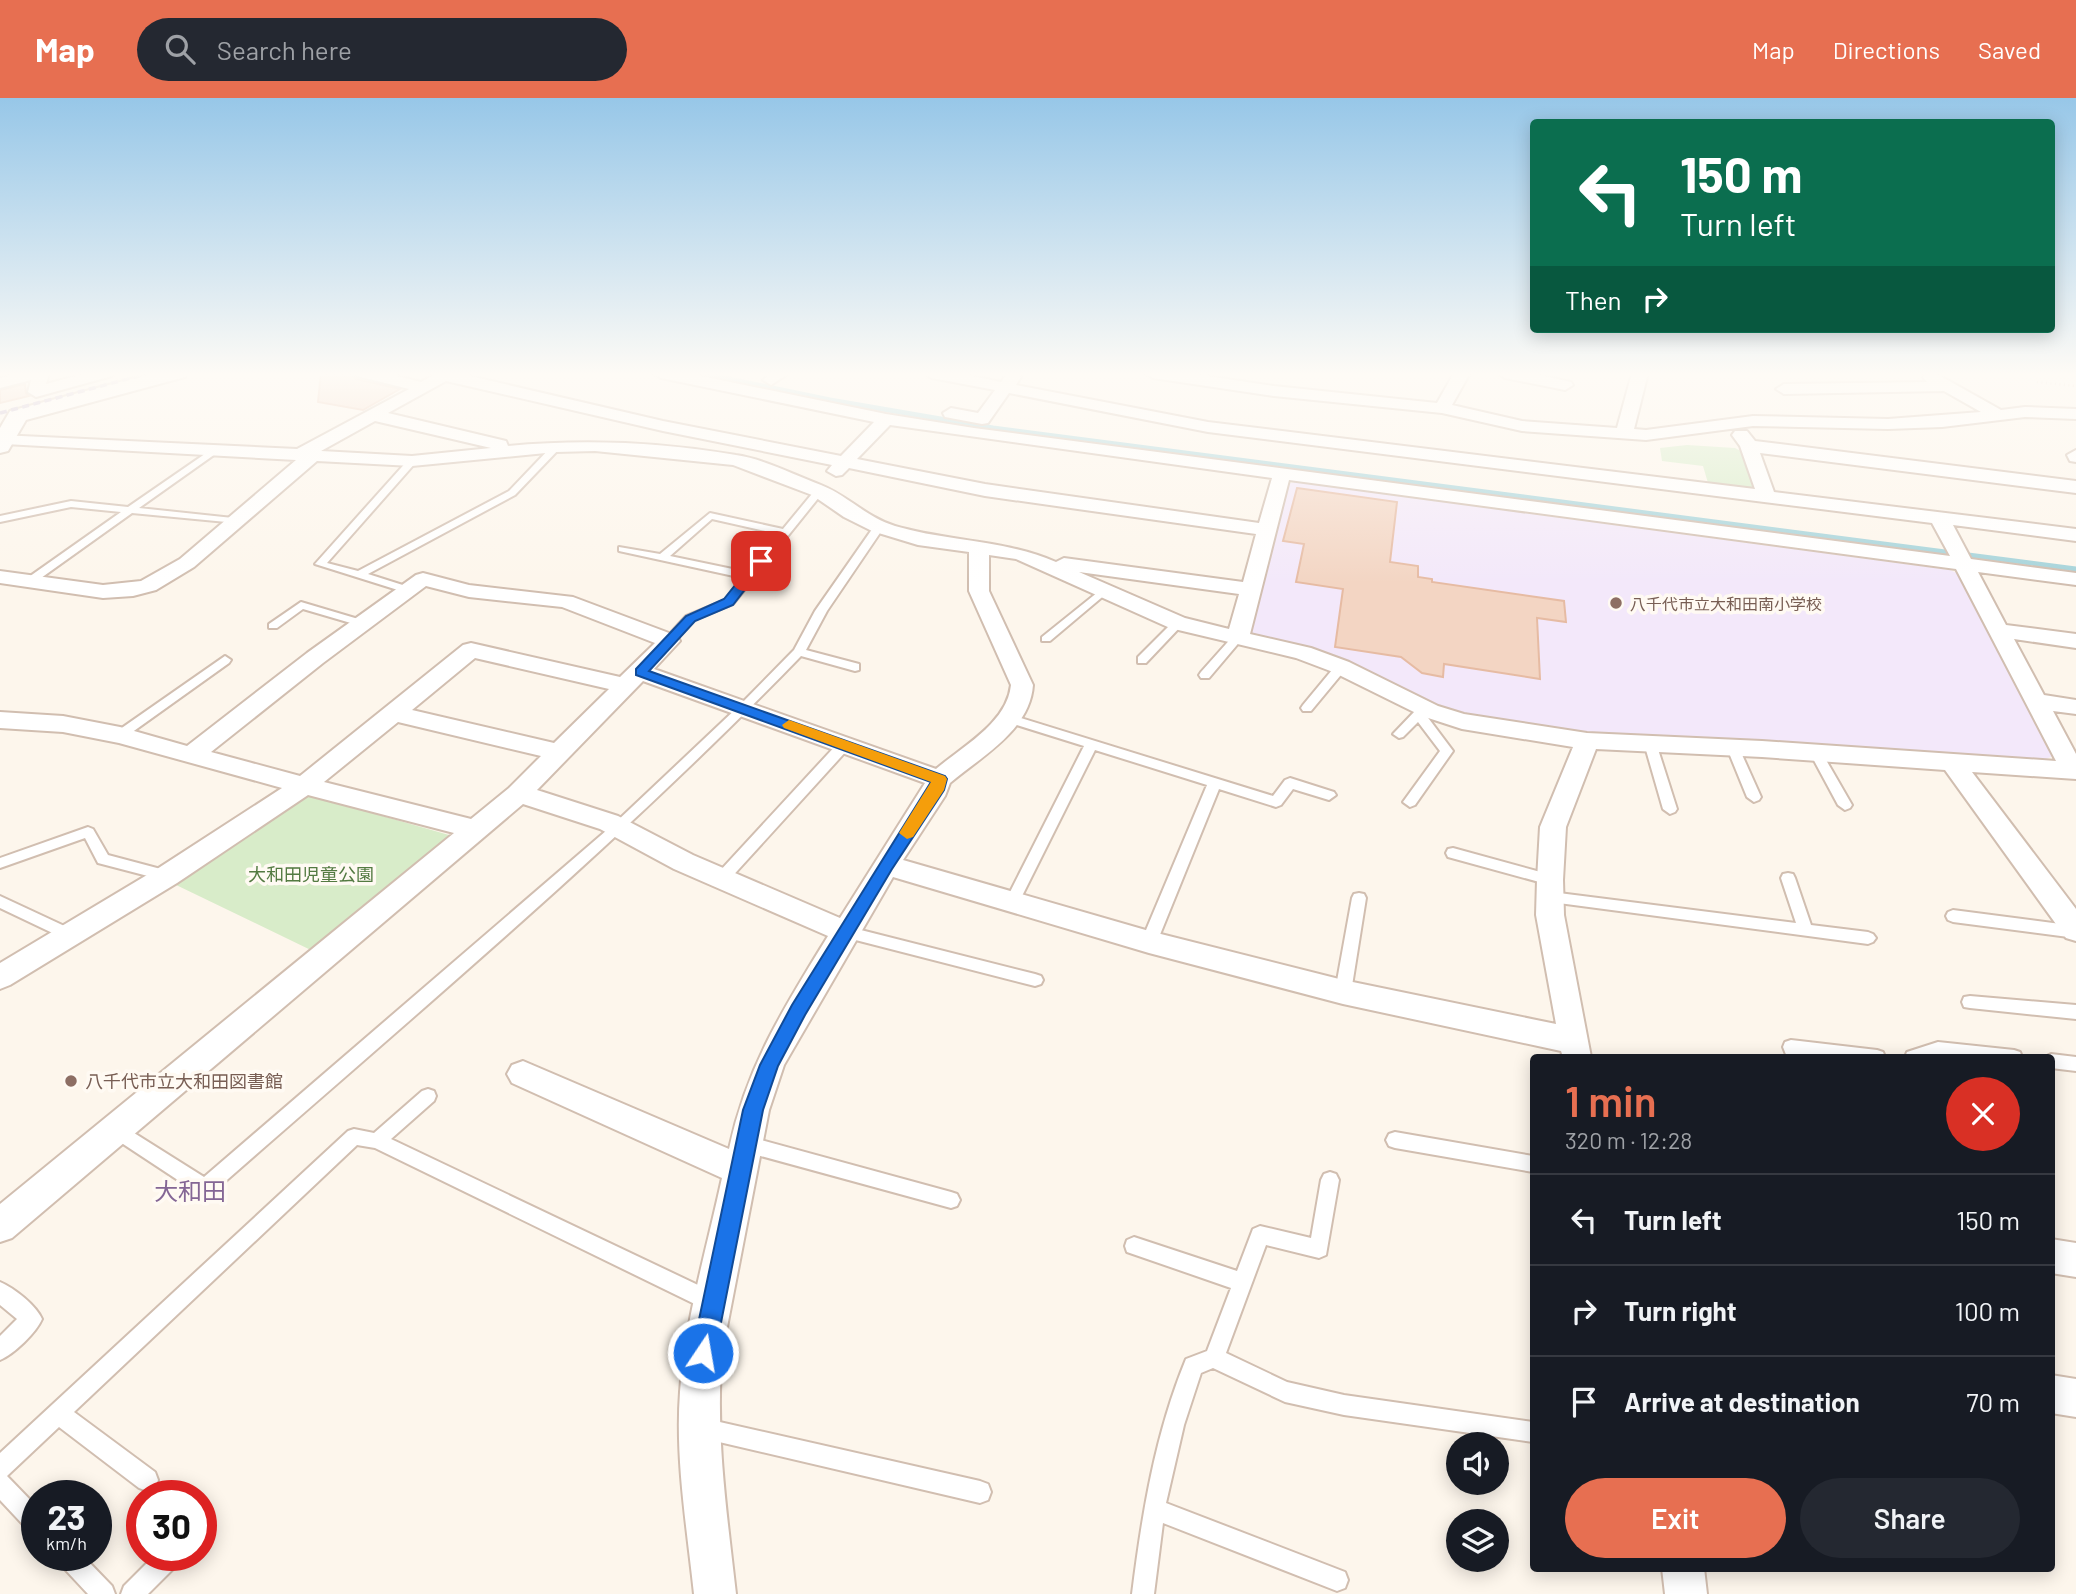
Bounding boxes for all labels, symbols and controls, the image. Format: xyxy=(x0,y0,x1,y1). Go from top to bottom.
search box xyxy=(137,18,627,81)
text: Map xyxy=(35,29,95,69)
icon: search xyxy=(161,30,199,68)
text: Search here xyxy=(217,34,352,65)
text: Map xyxy=(1752,35,1795,64)
text: Directions xyxy=(1833,35,1940,64)
text: Saved xyxy=(1978,35,2041,64)
text: 150 m xyxy=(1680,144,1802,203)
icon: left xyxy=(1565,147,1656,238)
text: Turn left xyxy=(1680,204,1797,242)
icon: right xyxy=(1636,280,1674,318)
text: Then xyxy=(1565,284,1622,315)
pin xyxy=(731,531,791,591)
icon: arrive xyxy=(742,542,780,580)
place label: 八千代市立大和田南小学校 xyxy=(1630,594,1822,613)
marker: 八千代市立大和田南小学校 xyxy=(1608,595,1624,611)
park label: 大和田児童公園 xyxy=(248,863,374,885)
place label: 八千代市立大和田図書館 xyxy=(85,1070,283,1092)
marker: 八千代市立大和田図書館 xyxy=(63,1073,79,1089)
text: 1 min xyxy=(1565,1075,1657,1125)
button: close xyxy=(1946,1077,2020,1151)
text: 320 m · 12:28 xyxy=(1565,1126,1692,1154)
district label: 大和田 xyxy=(154,1176,226,1205)
icon: left xyxy=(1565,1201,1603,1239)
text: Turn left xyxy=(1624,1204,1722,1235)
text: 150 m xyxy=(1956,1204,2020,1235)
icon: right xyxy=(1565,1292,1603,1330)
text: Turn right xyxy=(1624,1295,1737,1326)
text: 100 m xyxy=(1955,1295,2020,1326)
position arrow xyxy=(666,1316,740,1390)
icon: arrive xyxy=(1565,1383,1603,1421)
text: Arrive at destination xyxy=(1624,1386,1860,1417)
text: 70 m xyxy=(1966,1386,2020,1417)
map controls xyxy=(1446,1432,1509,1572)
button: sound xyxy=(1446,1432,1509,1495)
button: Exit xyxy=(1565,1478,1786,1558)
button: Share xyxy=(1800,1478,2020,1558)
speed limit sign: 30 xyxy=(126,1480,217,1571)
text: 23 xyxy=(47,1495,86,1537)
button: layers xyxy=(1446,1509,1509,1572)
text: km/h xyxy=(46,1532,87,1554)

